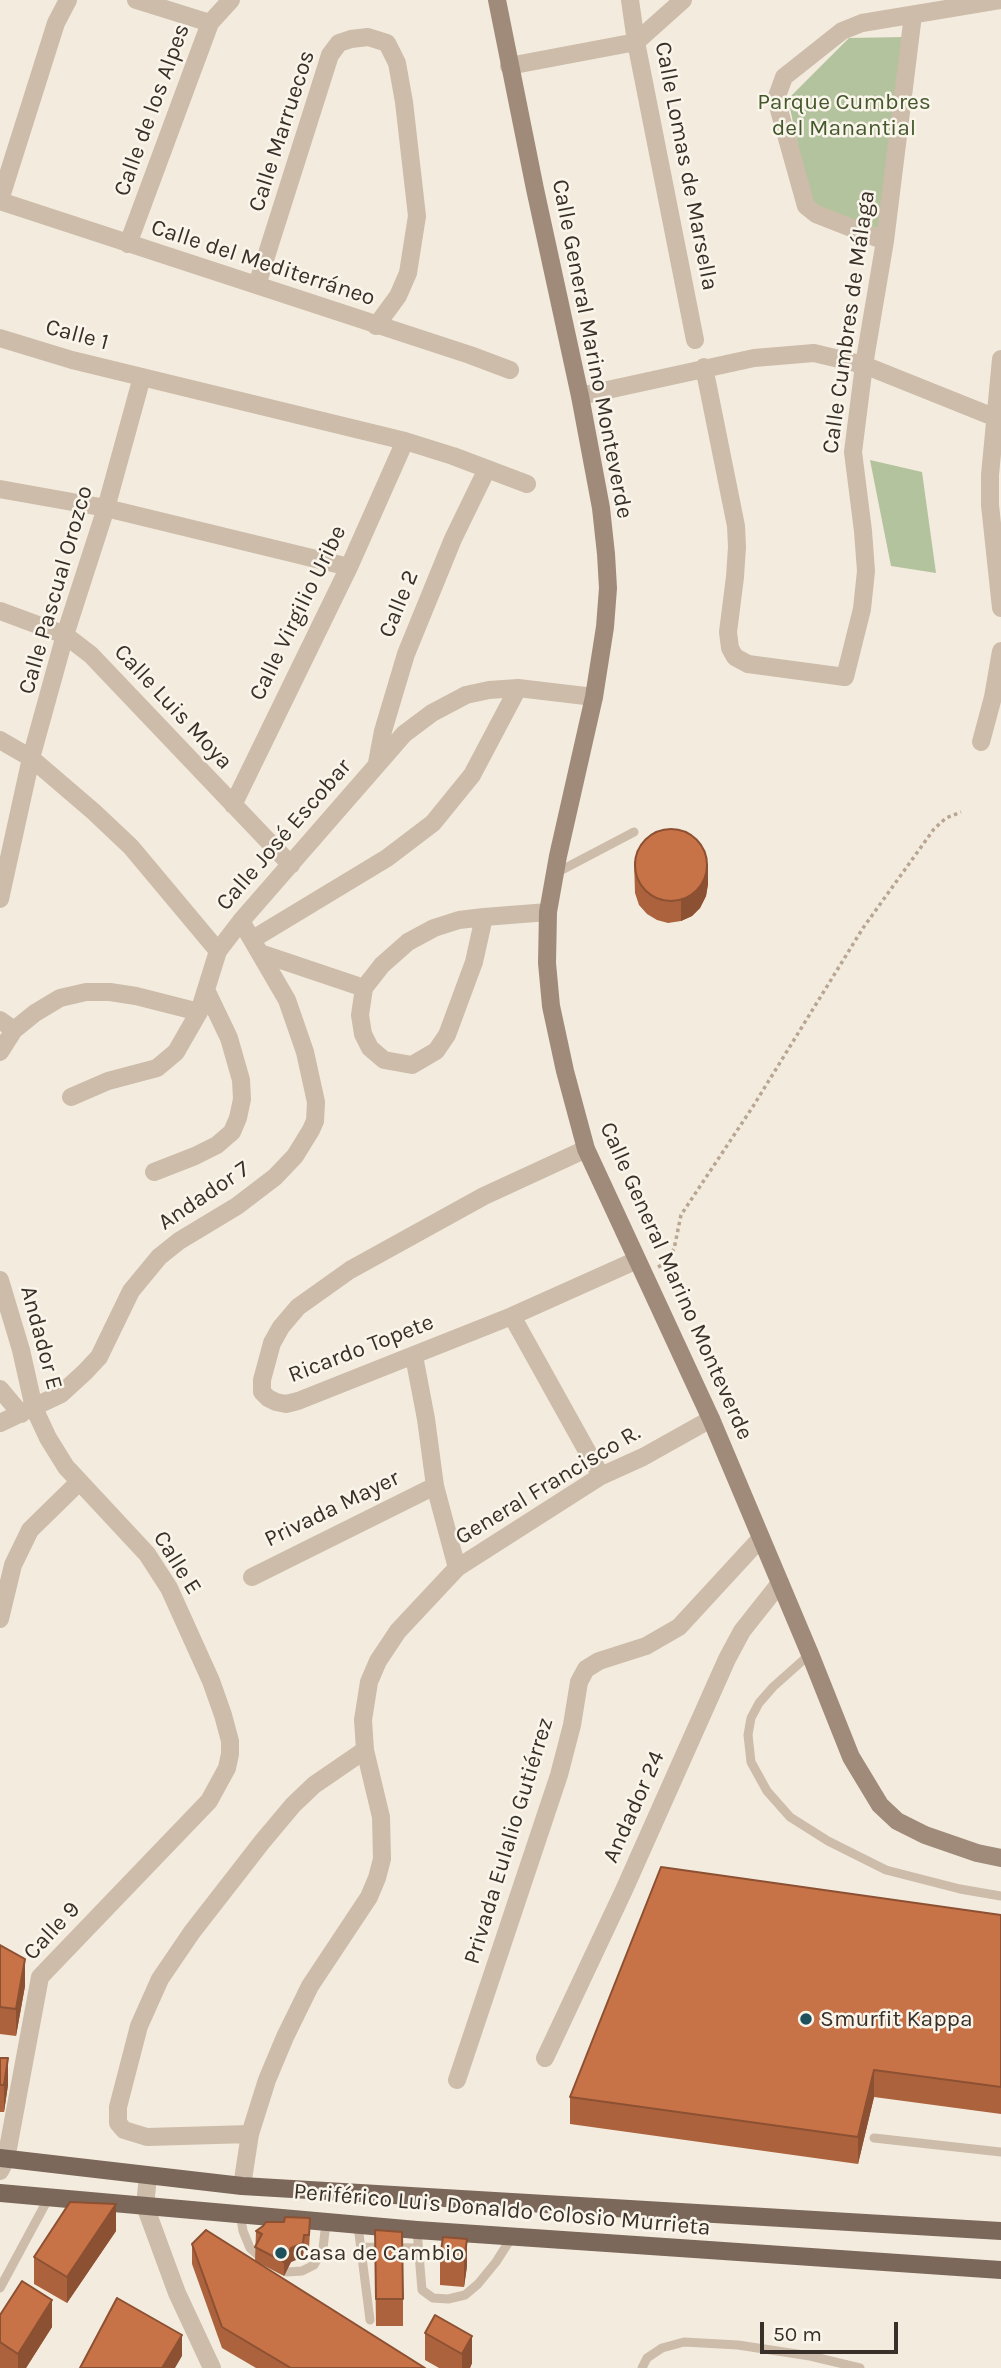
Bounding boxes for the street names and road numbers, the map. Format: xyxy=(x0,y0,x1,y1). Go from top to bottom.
street label: Calle de los Alpes xyxy=(108,20,196,200)
street label: Calle Lomas de Marsella xyxy=(648,39,724,293)
street label: Calle Marruecos xyxy=(243,47,321,215)
street label: Calle General Marino Monteverde xyxy=(546,177,638,521)
street label: Calle Cumbres de Málaga xyxy=(817,189,881,455)
street label: Calle del Mediterráneo xyxy=(147,214,379,312)
street label: Calle 1 xyxy=(42,313,112,357)
street label: Calle Pascual Orozco xyxy=(13,482,99,698)
street label: Calle Virgilio Uribe xyxy=(244,521,352,705)
street label: Calle 2 xyxy=(373,566,425,642)
street label: Calle Luis Moya xyxy=(108,639,238,775)
street label: Calle José Escobar xyxy=(211,753,357,917)
street label: Calle General Marino Monteverde xyxy=(593,1118,759,1444)
street label: Andador 7 xyxy=(153,1155,255,1237)
street label: Andador E xyxy=(14,1283,68,1393)
street label: Ricardo Topete xyxy=(284,1309,438,1389)
street label: General Francisco R. xyxy=(450,1419,646,1551)
street label: Privada Mayer xyxy=(260,1464,404,1554)
street label: Calle E xyxy=(147,1526,207,1600)
street label: Privada Eulalio Gutiérrez xyxy=(458,1714,560,1968)
street label: Andador 24 xyxy=(597,1747,671,1867)
street label: Calle 9 xyxy=(18,1896,86,1966)
street label: Periférico Luis Donaldo Colosio Murrieta xyxy=(292,2178,712,2242)

